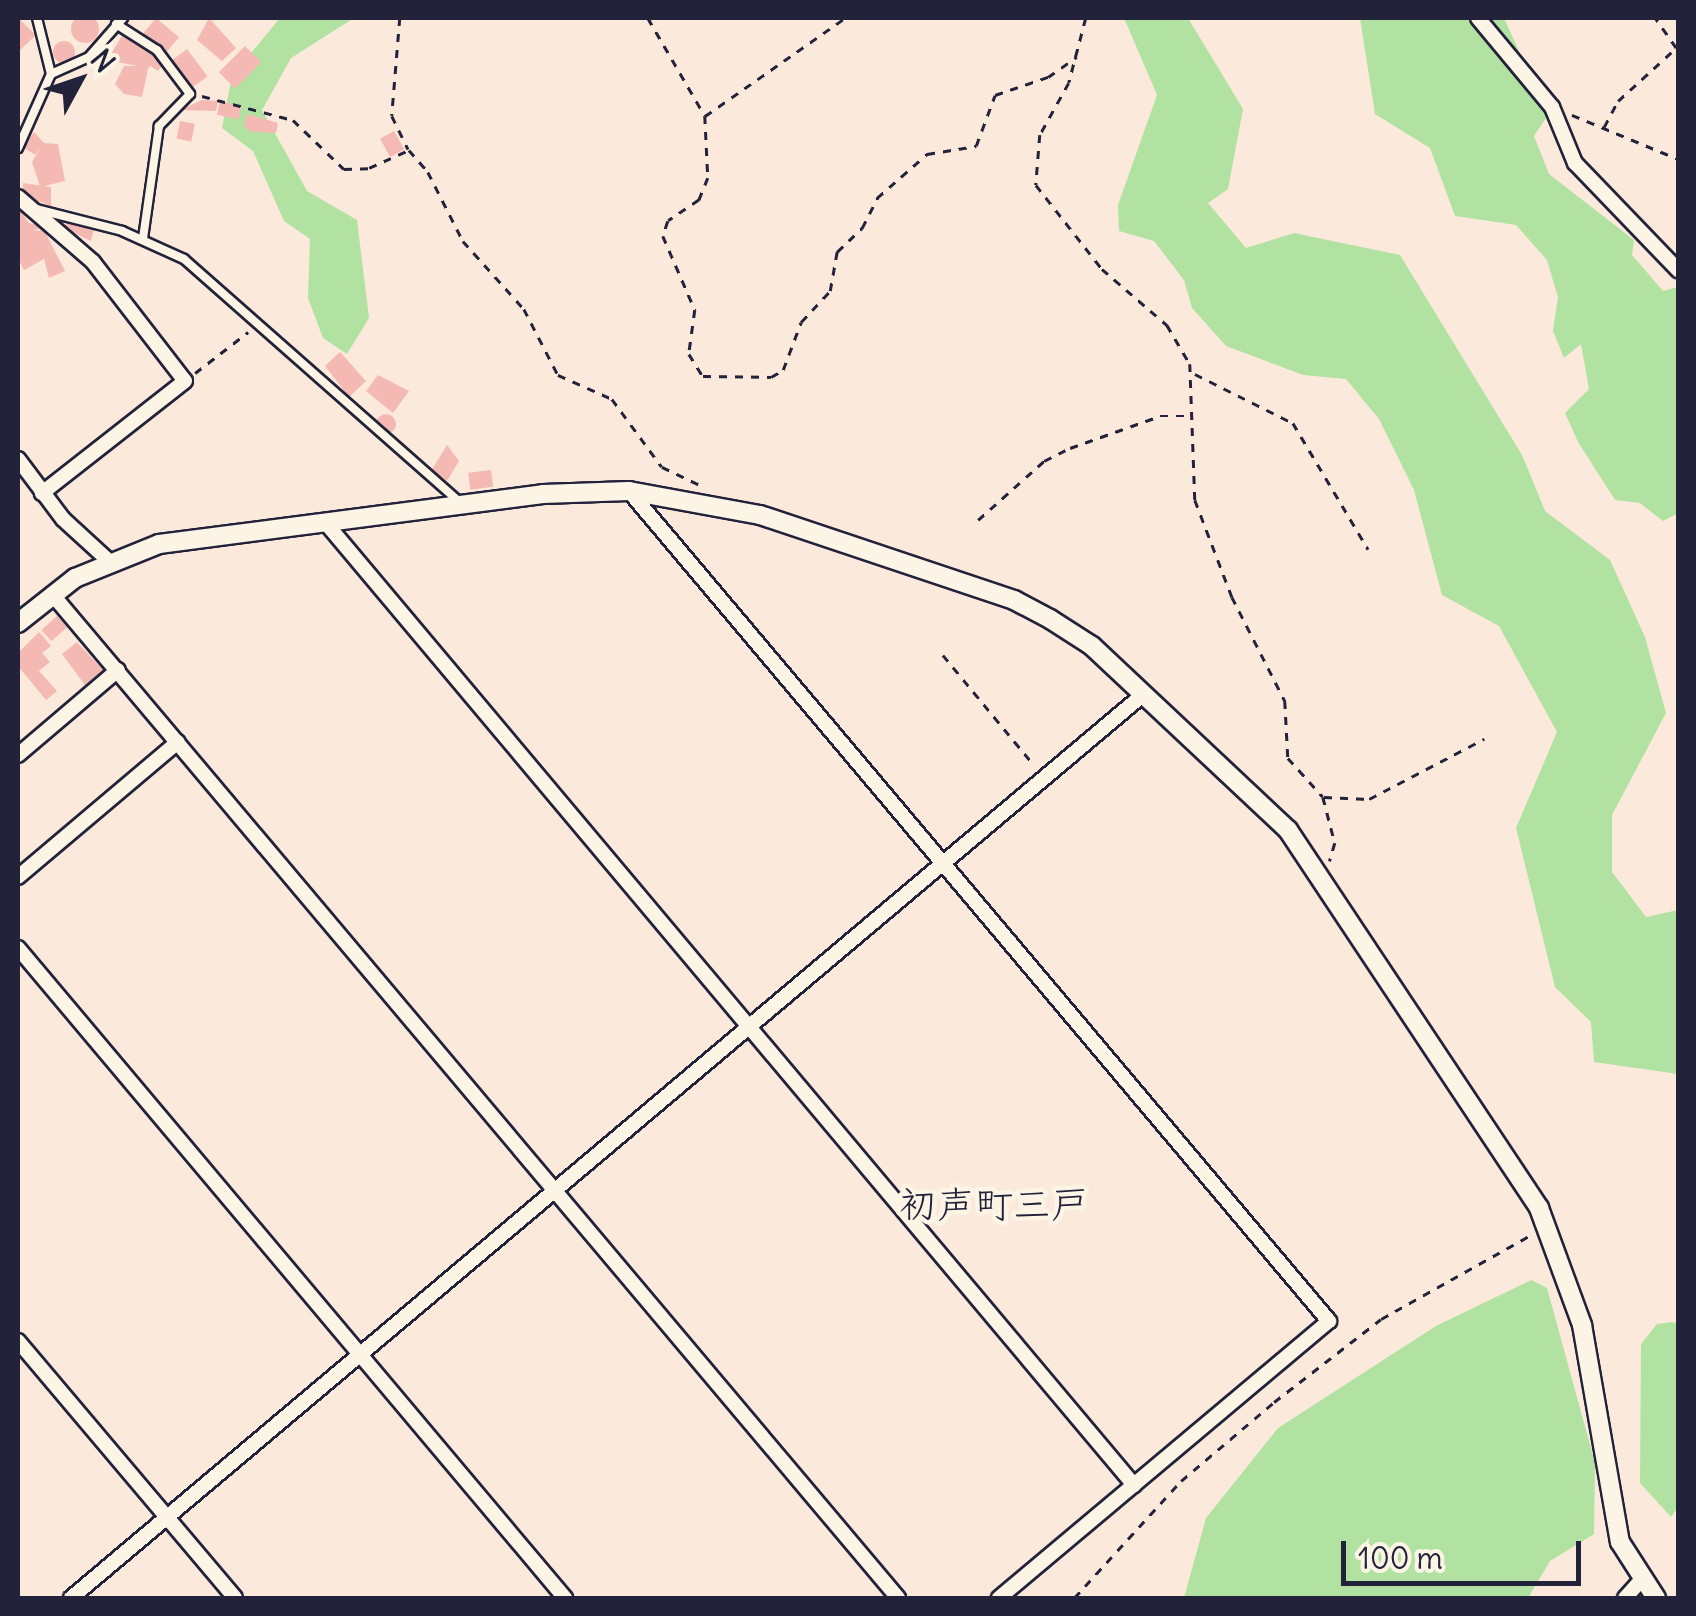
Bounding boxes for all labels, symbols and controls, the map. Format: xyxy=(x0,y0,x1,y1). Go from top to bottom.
north arrow xyxy=(30,30,130,130)
text: N xyxy=(83,42,123,80)
district label: 初声町三戸 xyxy=(899,1182,1089,1228)
scale bar xyxy=(1346,1521,1586,1583)
text: 100 m xyxy=(1358,1539,1443,1577)

